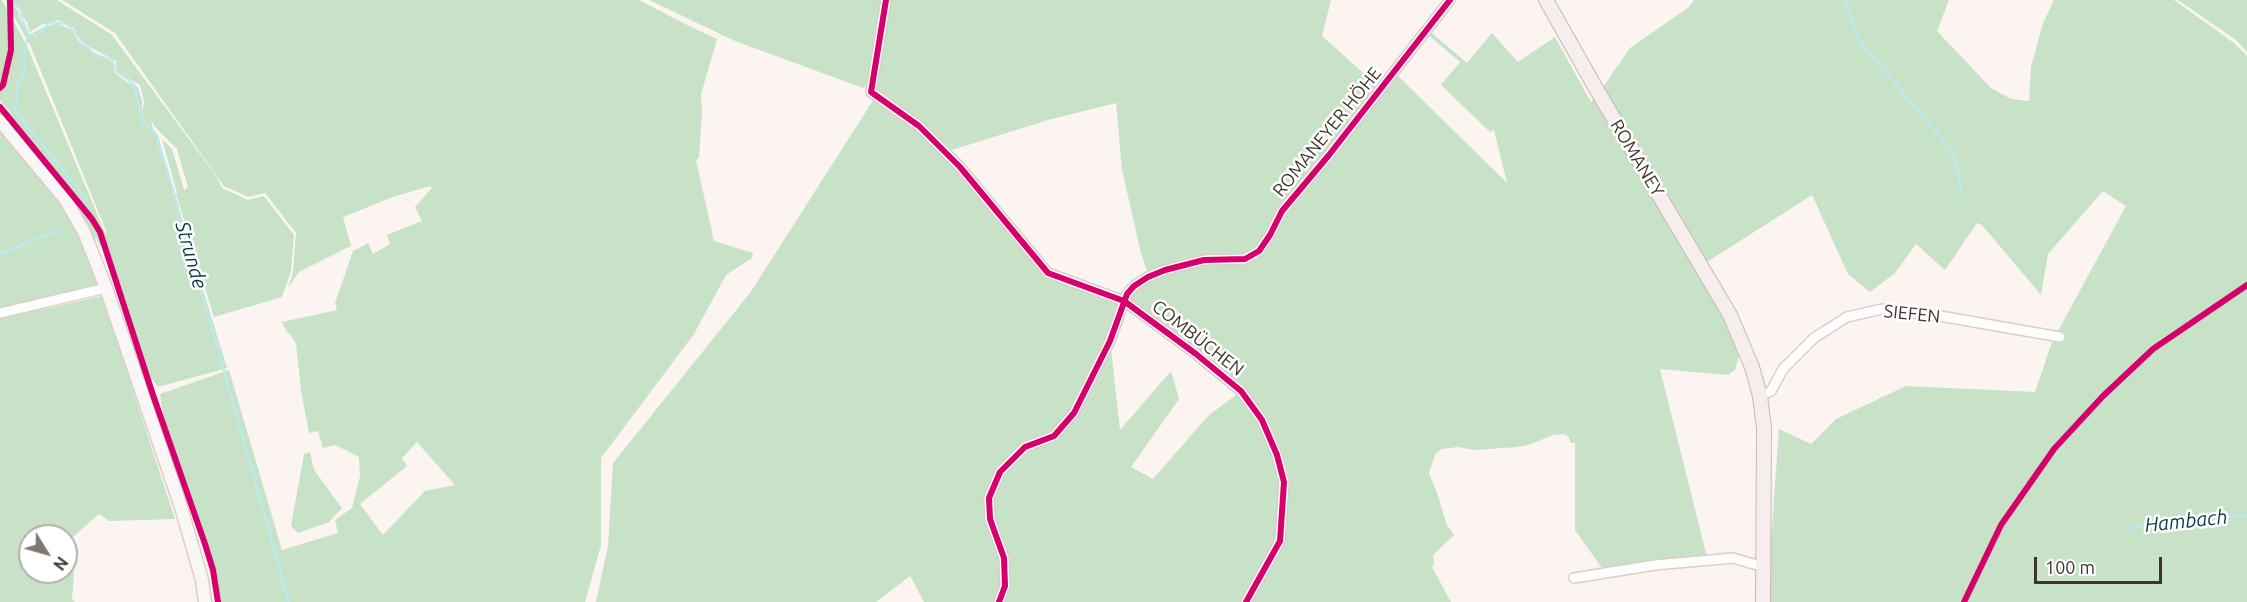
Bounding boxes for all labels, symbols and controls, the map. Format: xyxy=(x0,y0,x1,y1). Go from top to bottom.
street label: ROMANEYER HÖHE xyxy=(1268,63,1386,201)
street label: ROMANEY xyxy=(1606,116,1668,200)
water label: Strunde xyxy=(170,219,212,291)
street label: COMBÜCHEN xyxy=(1148,295,1248,381)
street label: SIEFEN xyxy=(1883,300,1941,328)
water label: Hambach xyxy=(2143,505,2229,537)
north arrow xyxy=(18,524,78,584)
scale bar xyxy=(2037,545,2164,583)
text: N xyxy=(50,553,72,574)
text: 100 m xyxy=(2045,557,2095,577)

